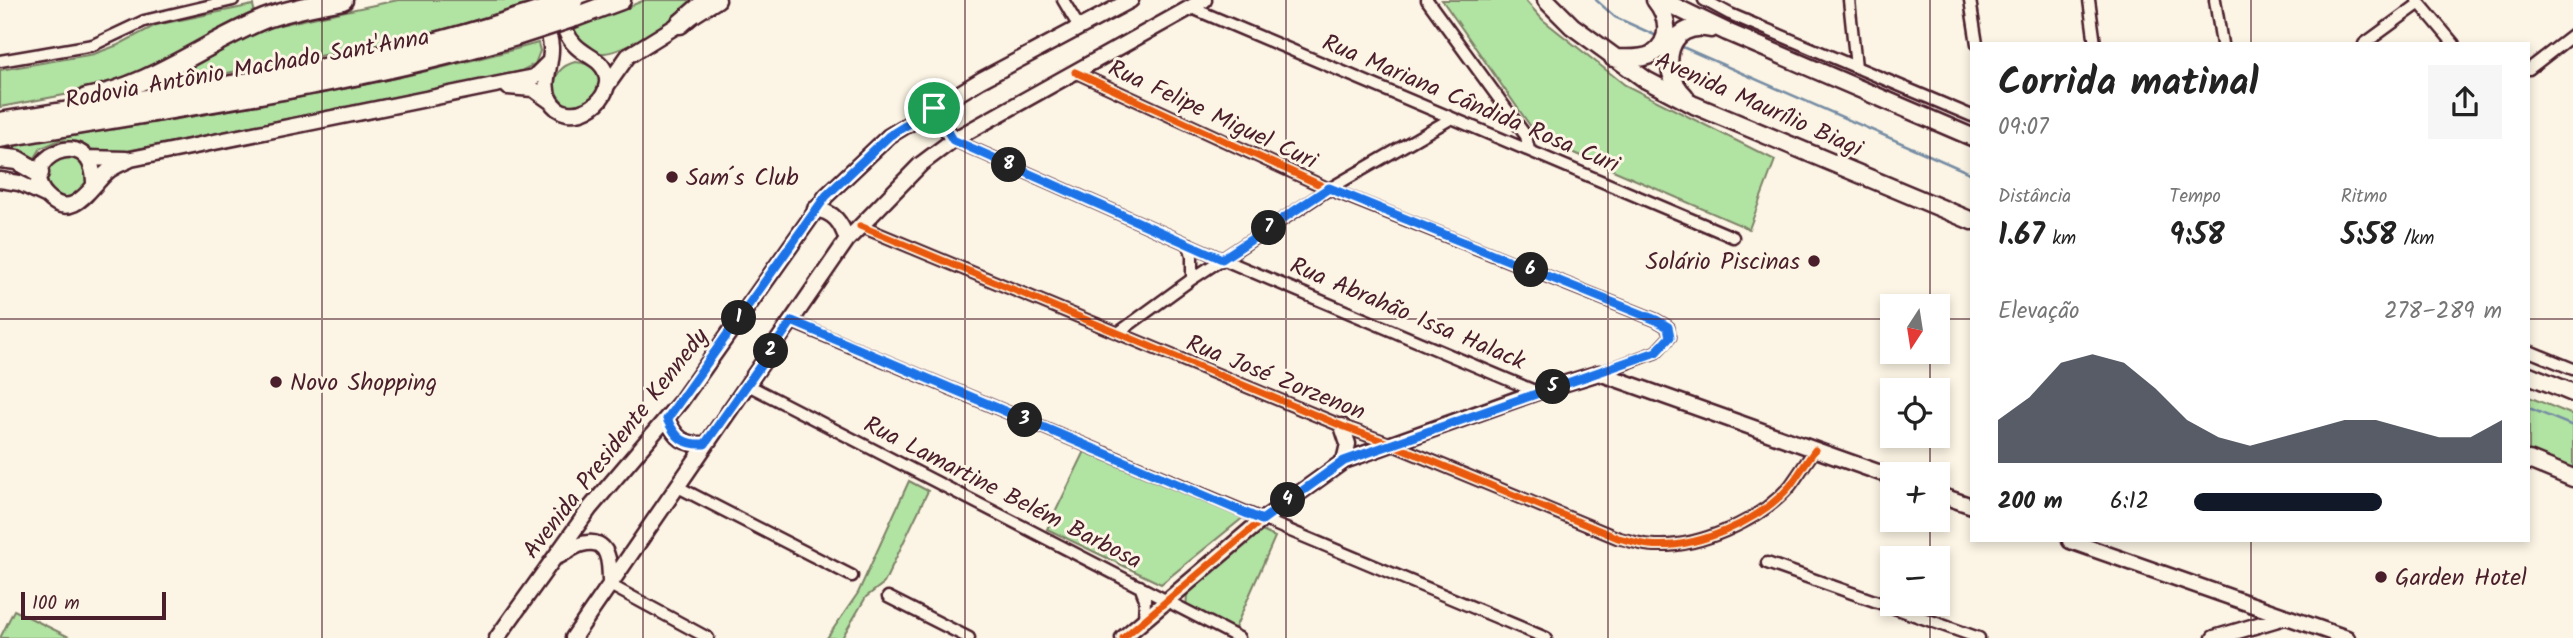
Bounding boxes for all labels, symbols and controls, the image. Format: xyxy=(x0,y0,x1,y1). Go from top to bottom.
street label: Rodovia Antônio Machado Sant'Anna xyxy=(62,18,433,121)
street label: Rua Mariana Cândida Rosa Curi xyxy=(1316,24,1626,185)
street label: Avenida Maurílio Biagi xyxy=(1648,42,1870,169)
street label: Rua Felipe Miguel Curi xyxy=(1101,50,1325,181)
text: Corrida matinal xyxy=(1998,54,2259,114)
button: share xyxy=(2428,65,2502,139)
pin xyxy=(904,78,964,138)
icon: arrive xyxy=(915,89,953,127)
text: 09:07 xyxy=(1998,110,2049,146)
pin: 8 xyxy=(992,148,1026,182)
text: 8 xyxy=(1003,149,1014,179)
place label: Sam´s Club xyxy=(686,159,799,198)
marker: Sam´s Club xyxy=(664,169,680,185)
text: Distância xyxy=(1998,182,2071,212)
text: Tempo xyxy=(2169,182,2221,212)
text: Ritmo xyxy=(2341,182,2387,212)
pin: 7 xyxy=(1252,210,1286,246)
text: 7 xyxy=(1264,212,1273,242)
text: 1.67 xyxy=(1998,212,2045,260)
text: 9:58 xyxy=(2169,212,2225,260)
text: 5:58 xyxy=(2341,212,2396,260)
text: km xyxy=(2045,224,2076,254)
text: /km xyxy=(2396,224,2435,254)
place label: Solário Piscinas xyxy=(1645,243,1800,282)
street label: Rua Abrahão Issa Halack xyxy=(1283,247,1532,382)
pin: 6 xyxy=(1514,252,1548,288)
marker: Solário Piscinas xyxy=(1806,253,1822,269)
text: 6 xyxy=(1525,254,1536,284)
north arrow xyxy=(1880,294,1950,364)
map controls xyxy=(1880,294,1950,616)
text: Elevação xyxy=(1998,294,2080,330)
text: 278–289 m xyxy=(2384,294,2502,330)
pin: 1 xyxy=(722,300,756,336)
text: 1 xyxy=(736,302,741,332)
street label: Avenida Presidente Kennedy xyxy=(513,319,720,568)
street label: Rua José Zorzenon xyxy=(1180,325,1371,432)
pin: 2 xyxy=(754,334,788,368)
text: 2 xyxy=(765,335,776,365)
place label: Novo Shopping xyxy=(290,364,437,403)
pin: 5 xyxy=(1536,370,1570,404)
text: 5 xyxy=(1548,371,1557,401)
marker: Novo Shopping xyxy=(268,374,284,390)
button: locate xyxy=(1880,378,1950,448)
pin: 3 xyxy=(1007,402,1042,438)
text: 3 xyxy=(1019,404,1030,434)
street label: Rua Lamartine Belém Barbosa xyxy=(856,406,1148,581)
button: + xyxy=(1880,462,1950,532)
pin: 4 xyxy=(1270,482,1306,518)
text: 4 xyxy=(1282,484,1293,514)
text: 200 m xyxy=(1998,484,2063,520)
text: 6:12 xyxy=(2110,484,2149,520)
button: − xyxy=(1880,546,1950,616)
place label: Garden Hotel xyxy=(2395,559,2527,598)
marker: Garden Hotel xyxy=(2373,569,2389,585)
scale bar xyxy=(21,589,166,621)
text: 100 m xyxy=(32,589,80,619)

